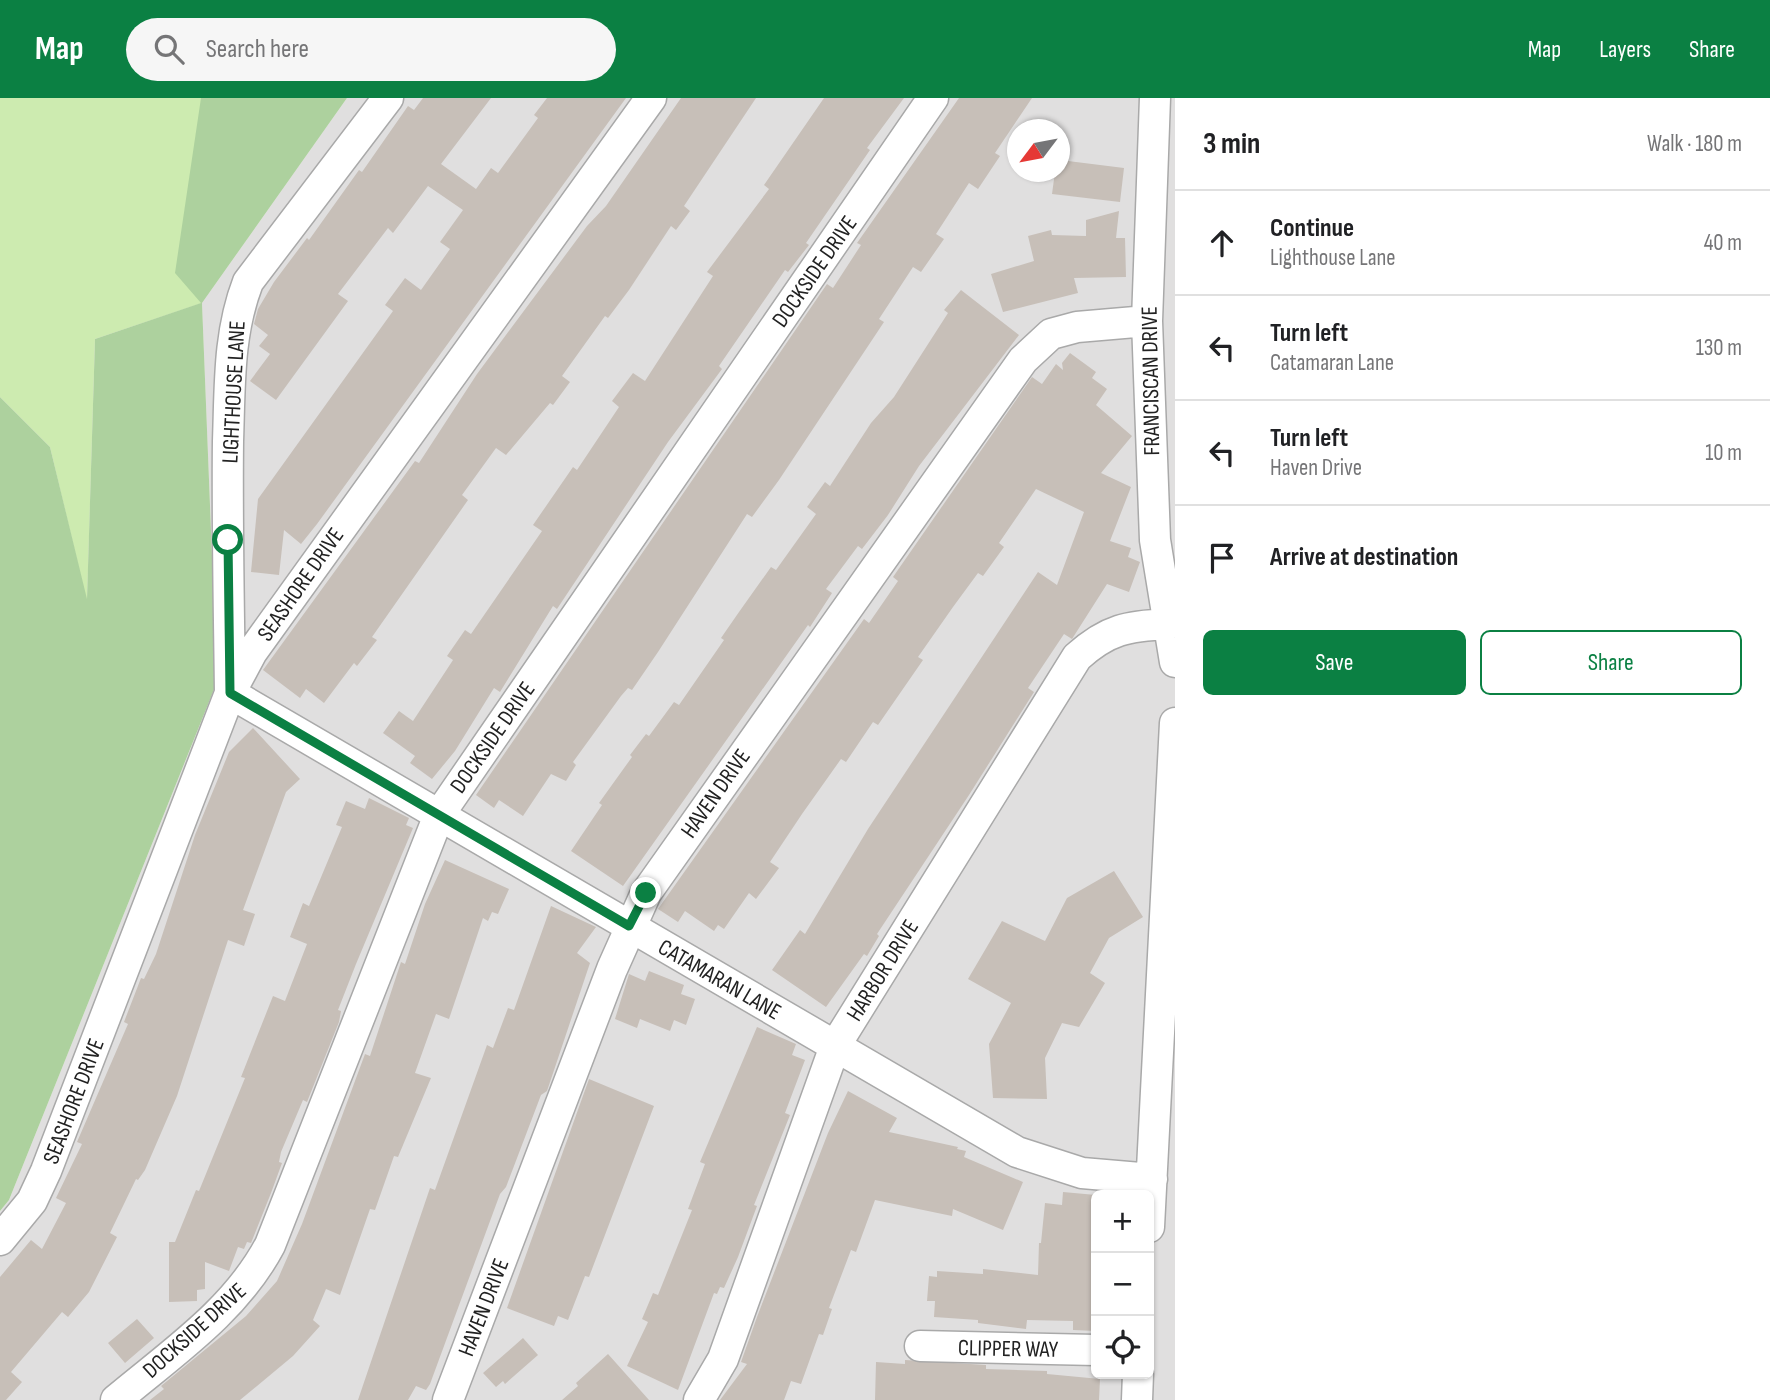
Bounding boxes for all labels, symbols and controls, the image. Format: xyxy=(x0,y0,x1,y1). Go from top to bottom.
search box xyxy=(126,18,616,81)
text: Map xyxy=(35,29,84,69)
icon: search xyxy=(150,30,188,68)
text: Search here xyxy=(206,34,309,65)
text: Map xyxy=(1528,35,1561,64)
text: Layers xyxy=(1599,35,1651,64)
text: Share xyxy=(1689,35,1735,64)
north arrow xyxy=(1007,119,1070,182)
text: 3 min xyxy=(1203,126,1260,162)
text: Walk · 180 m xyxy=(1647,130,1742,158)
street label: DOCKSIDE DRIVE xyxy=(766,210,863,333)
text: Continue xyxy=(1270,213,1354,244)
icon: ahead xyxy=(1203,224,1241,262)
text: 40 m xyxy=(1704,229,1742,257)
text: Lighthouse Lane xyxy=(1270,244,1396,272)
street label: FRANCISCAN DRIVE xyxy=(1136,306,1166,456)
text: Turn left xyxy=(1270,318,1348,349)
street label: LIGHTHOUSE LANE xyxy=(216,320,252,464)
icon: left xyxy=(1203,329,1241,367)
text: 130 m xyxy=(1696,334,1742,362)
text: Catamaran Lane xyxy=(1270,349,1394,377)
text: Turn left xyxy=(1270,423,1348,454)
icon: left xyxy=(1203,434,1241,472)
text: 10 m xyxy=(1705,439,1742,467)
text: Haven Drive xyxy=(1270,454,1362,482)
street label: SEASHORE DRIVE xyxy=(251,522,350,647)
route start xyxy=(212,524,243,555)
icon: arrive xyxy=(1203,539,1241,577)
text: Arrive at destination xyxy=(1270,542,1458,573)
button: Save xyxy=(1203,630,1466,695)
button: Share xyxy=(1480,630,1742,695)
street label: DOCKSIDE DRIVE xyxy=(444,676,541,799)
street label: HAVEN DRIVE xyxy=(675,744,757,844)
route end xyxy=(630,877,661,908)
street label: HARBOR DRIVE xyxy=(841,915,925,1026)
street label: CATAMARAN LANE xyxy=(653,933,786,1026)
street label: SEASHORE DRIVE xyxy=(37,1035,111,1168)
map controls xyxy=(1091,1190,1154,1379)
button: + xyxy=(1091,1190,1154,1253)
button: − xyxy=(1091,1253,1154,1316)
street label: HAVEN DRIVE xyxy=(452,1254,515,1360)
street label: DOCKSIDE DRIVE xyxy=(137,1277,252,1384)
button: locate xyxy=(1091,1316,1154,1379)
street label: CLIPPER WAY xyxy=(958,1334,1059,1364)

